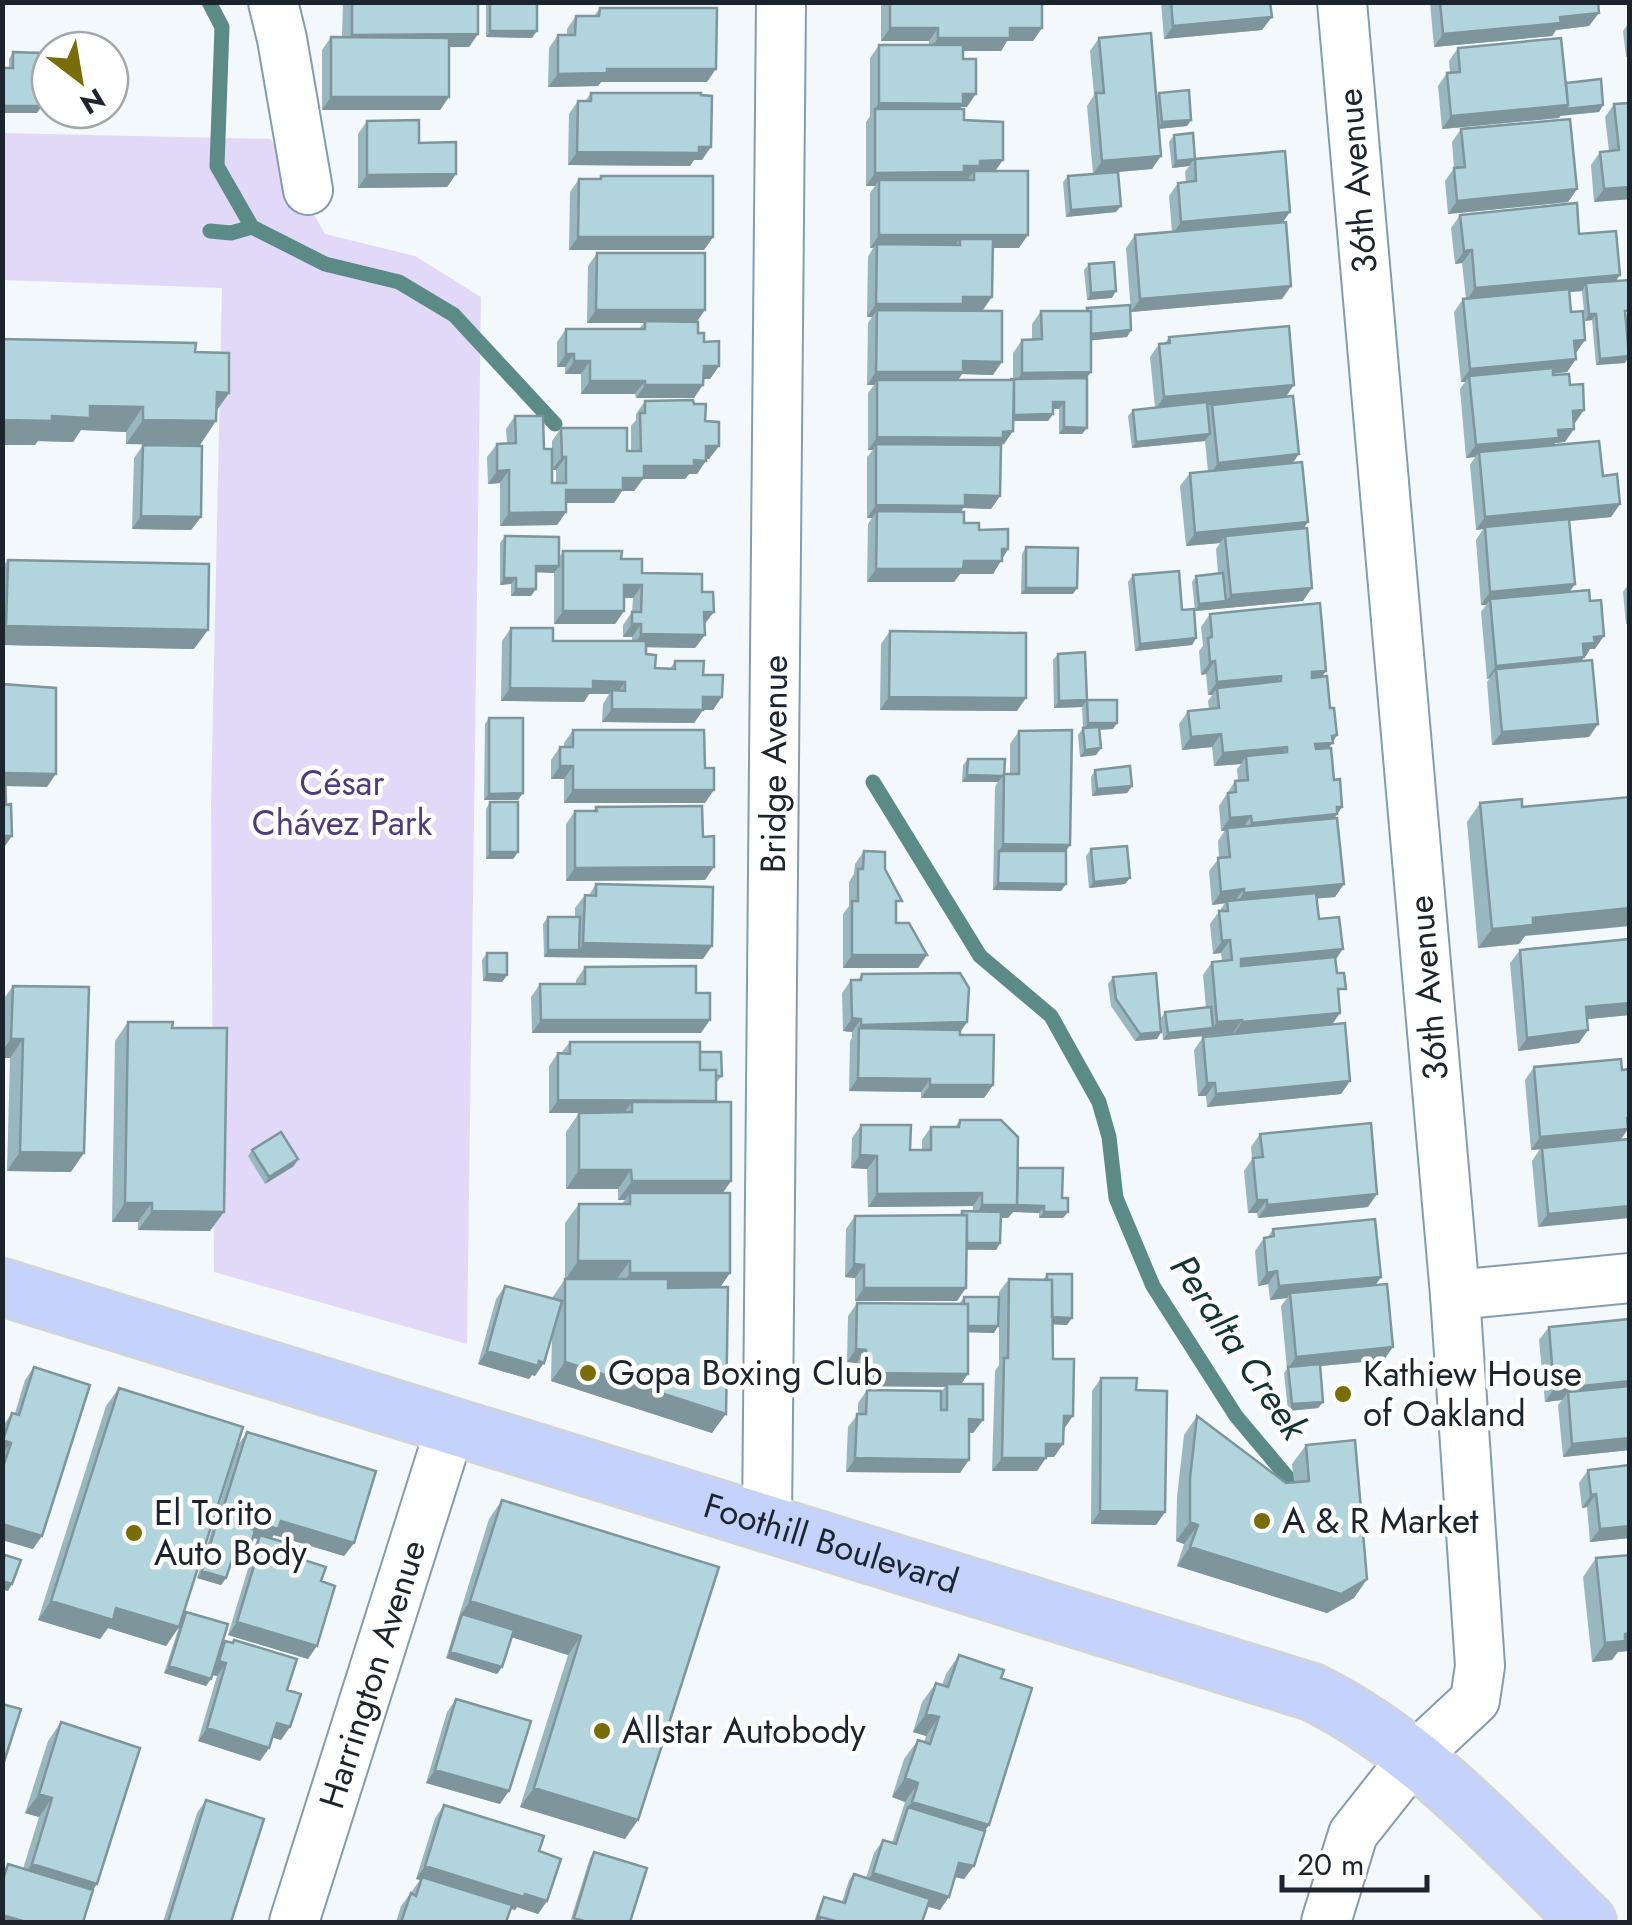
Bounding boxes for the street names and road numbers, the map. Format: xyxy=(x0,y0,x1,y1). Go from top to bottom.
street label: 36th Avenue xyxy=(1324,86,1390,276)
street label: Bridge Avenue xyxy=(748,655,800,873)
street label: 36th Avenue xyxy=(1395,893,1461,1083)
street label: Foothill Boulevard xyxy=(698,1480,965,1606)
street label: Harrington Avenue xyxy=(307,1534,438,1815)

